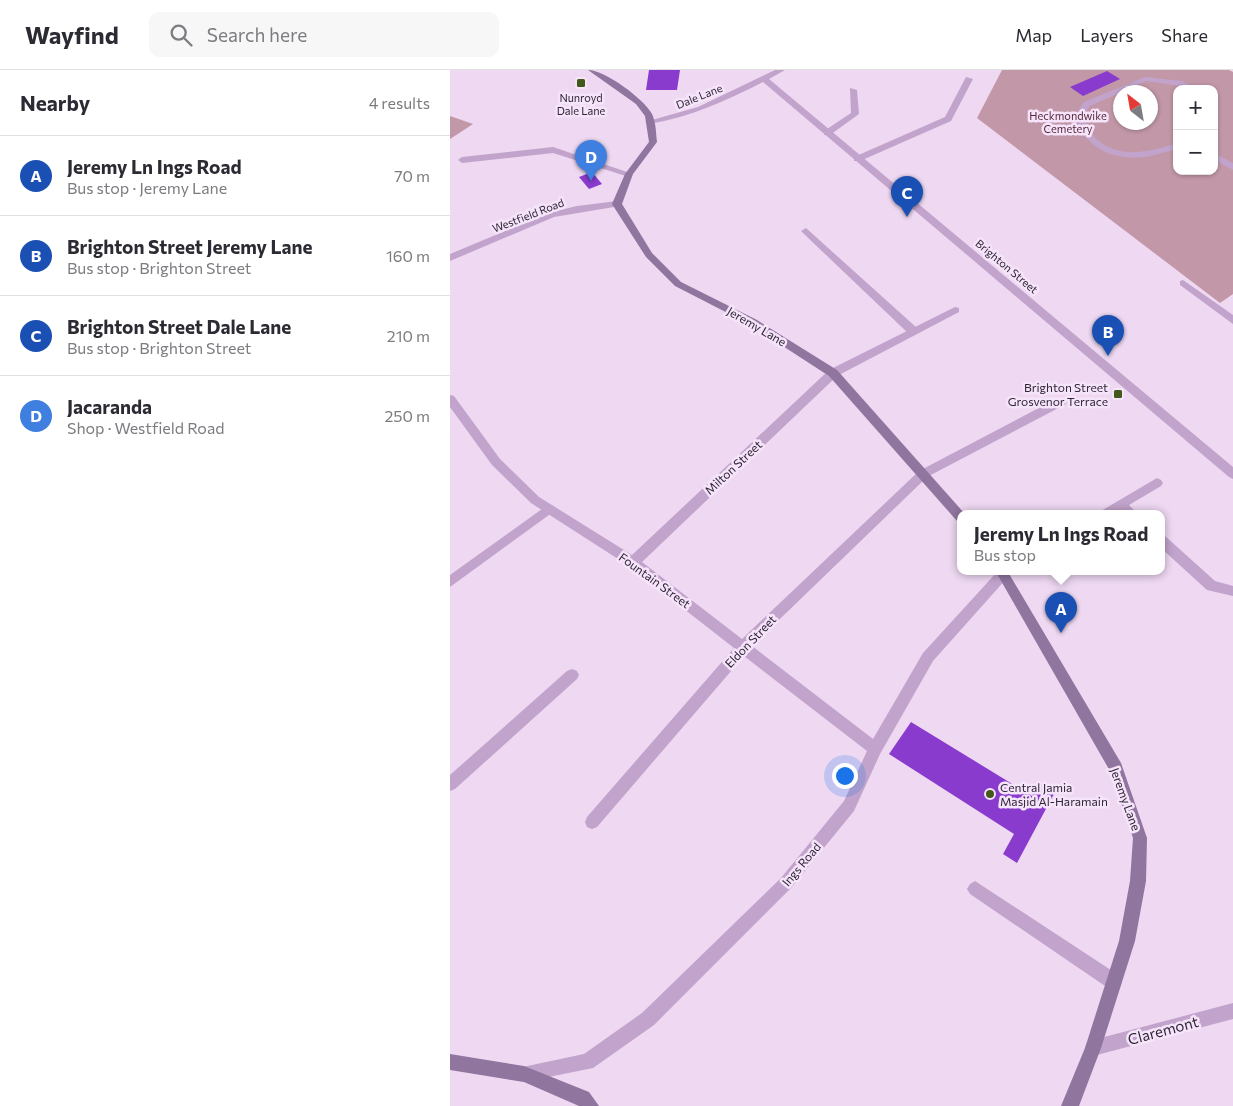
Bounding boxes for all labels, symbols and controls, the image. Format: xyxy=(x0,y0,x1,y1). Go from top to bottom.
search box xyxy=(149,12,499,57)
text: Wayfind xyxy=(25,20,119,49)
icon: search xyxy=(167,21,195,49)
text: Search here xyxy=(207,23,307,46)
text: Map xyxy=(1015,24,1052,46)
text: Layers xyxy=(1080,24,1133,46)
text: Share xyxy=(1161,24,1208,46)
marker: Nunroyd Dale Lane xyxy=(575,77,587,89)
street label: Dale Lane xyxy=(674,81,724,111)
north arrow xyxy=(1113,85,1158,130)
map controls xyxy=(1173,85,1218,175)
button: + xyxy=(1173,85,1218,130)
text: Nearby xyxy=(20,90,90,115)
place label: Nunroyd Dale Lane xyxy=(557,91,606,117)
text: 4 results xyxy=(369,93,430,112)
park label: Heckmondwike Cemetery xyxy=(1029,109,1107,135)
button: − xyxy=(1173,130,1218,175)
pin: D xyxy=(575,140,607,181)
text: Jeremy Ln Ings Road xyxy=(67,155,242,178)
text: A xyxy=(30,166,42,185)
text: 70 m xyxy=(394,166,430,185)
pin: C xyxy=(891,176,923,217)
text: Bus stop · Jeremy Lane xyxy=(67,178,227,197)
street label: Westfield Road xyxy=(490,195,566,235)
text: Brighton Street Jeremy Lane xyxy=(67,235,313,258)
street label: Brighton Street xyxy=(973,236,1041,296)
text: B xyxy=(31,246,41,265)
text: 160 m xyxy=(386,246,430,265)
text: Bus stop · Brighton Street xyxy=(67,258,251,277)
street label: Jeremy Lane xyxy=(724,303,789,349)
text: Brighton Street Dale Lane xyxy=(67,315,291,338)
pin: B xyxy=(1092,315,1124,356)
text: C xyxy=(31,326,41,345)
text: 210 m xyxy=(387,326,430,345)
text: Bus stop · Brighton Street xyxy=(67,338,251,357)
place label: Brighton Street Grosvenor Terrace xyxy=(1008,380,1108,408)
marker: Brighton Street Grosvenor Terrace xyxy=(1112,388,1124,400)
text: Jacaranda xyxy=(67,395,152,418)
text: D xyxy=(30,406,42,425)
text: 250 m xyxy=(384,406,430,425)
text: Shop · Westfield Road xyxy=(67,418,225,437)
street label: Milton Street xyxy=(702,437,764,497)
popup xyxy=(957,510,1165,575)
text: Jeremy Ln Ings Road xyxy=(974,522,1148,545)
text: Bus stop xyxy=(974,545,1036,564)
street label: Fountain Street xyxy=(617,549,693,611)
pin: A xyxy=(1045,592,1077,633)
street label: Eldon Street xyxy=(722,612,778,670)
your location xyxy=(832,763,858,789)
street label: Jeremy Lane xyxy=(1107,766,1144,833)
place label: Central Jamia Masjid Al-Haramain xyxy=(1000,780,1108,808)
marker: Central Jamia Masjid Al-Haramain xyxy=(984,788,996,800)
street label: Ings Road xyxy=(779,839,823,889)
street label: Claremont xyxy=(1126,1012,1200,1048)

